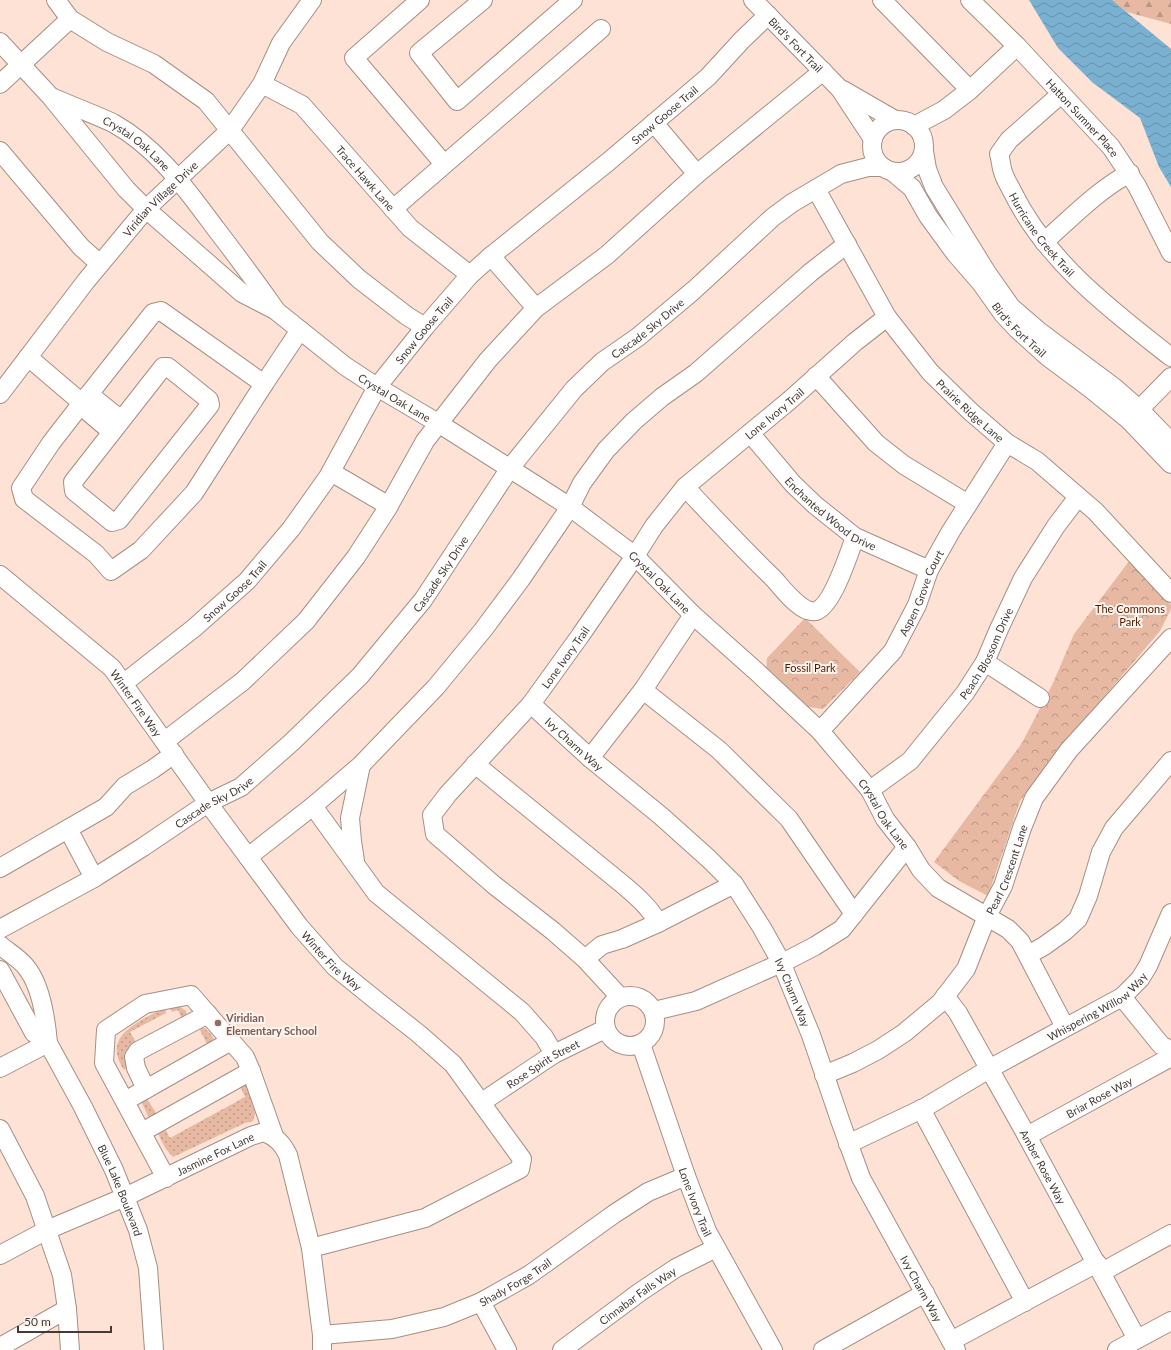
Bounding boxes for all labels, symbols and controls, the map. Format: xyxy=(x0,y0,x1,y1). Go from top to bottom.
street label: Bird's Fort Trail xyxy=(767,14,826,75)
street label: Hatton Sumner Place xyxy=(1044,76,1122,159)
street label: Snow Goose Trail xyxy=(628,82,700,146)
street label: Crystal Oak Lane xyxy=(101,113,173,173)
street label: Trace Hawk Lane xyxy=(334,143,398,213)
street label: Viridian Village Drive xyxy=(120,158,200,239)
street label: Hurricane Creek Trail xyxy=(1007,190,1078,279)
street label: Snow Goose Trail xyxy=(392,294,455,366)
street label: Cascade Sky Drive xyxy=(608,295,686,360)
street label: Bird's Fort Trail xyxy=(990,299,1049,359)
street label: Crystal Oak Lane xyxy=(356,370,433,424)
street label: Prairie Ridge Lane xyxy=(934,376,1007,444)
street label: Lone Ivory Trail xyxy=(742,385,806,441)
street label: Enchanted Wood Drive xyxy=(783,474,879,552)
street label: Cascade Sky Drive xyxy=(410,533,470,614)
street label: Aspen Grove Court xyxy=(896,547,946,638)
street label: Crystal Oak Lane xyxy=(627,548,694,615)
street label: Snow Goose Trail xyxy=(200,557,268,624)
park label: The Commons Park xyxy=(1095,602,1165,628)
street label: Peach Blossom Drive xyxy=(956,605,1015,702)
street label: Lone Ivory Trail xyxy=(538,624,591,690)
park label: Fossil Park xyxy=(784,661,836,674)
street label: Winter Fire Way xyxy=(108,666,165,739)
street label: Ivy Charm Way xyxy=(543,714,607,773)
street label: Cascade Sky Drive xyxy=(172,773,256,830)
street label: Crystal Oak Lane xyxy=(856,776,913,852)
street label: Pearl Crescent Lane xyxy=(983,822,1029,917)
street label: Winter Fire Way xyxy=(299,928,365,993)
street label: Ivy Charm Way xyxy=(773,955,813,1029)
street label: Whispering Willow Way xyxy=(1045,970,1149,1043)
place label: Viridian Elementary School xyxy=(225,1011,317,1037)
marker: Viridian Elementary School xyxy=(213,1018,223,1028)
street label: Rose Spirit Street xyxy=(504,1036,581,1091)
street label: Briar Rose Way xyxy=(1064,1073,1135,1120)
street label: Amber Rose Way xyxy=(1018,1127,1069,1206)
street label: Jasmine Fox Lane xyxy=(174,1129,256,1178)
street label: Blue Lake Boulevard xyxy=(96,1142,146,1237)
street label: Lone Ivory Trail xyxy=(677,1165,715,1239)
street label: Ivy Charm Way xyxy=(898,1253,946,1324)
street label: Shady Forge Trail xyxy=(477,1255,553,1308)
street label: Cinnabar Falls Way xyxy=(596,1263,678,1327)
scale bar xyxy=(18,1308,111,1334)
text: 50 m xyxy=(24,1314,51,1329)

